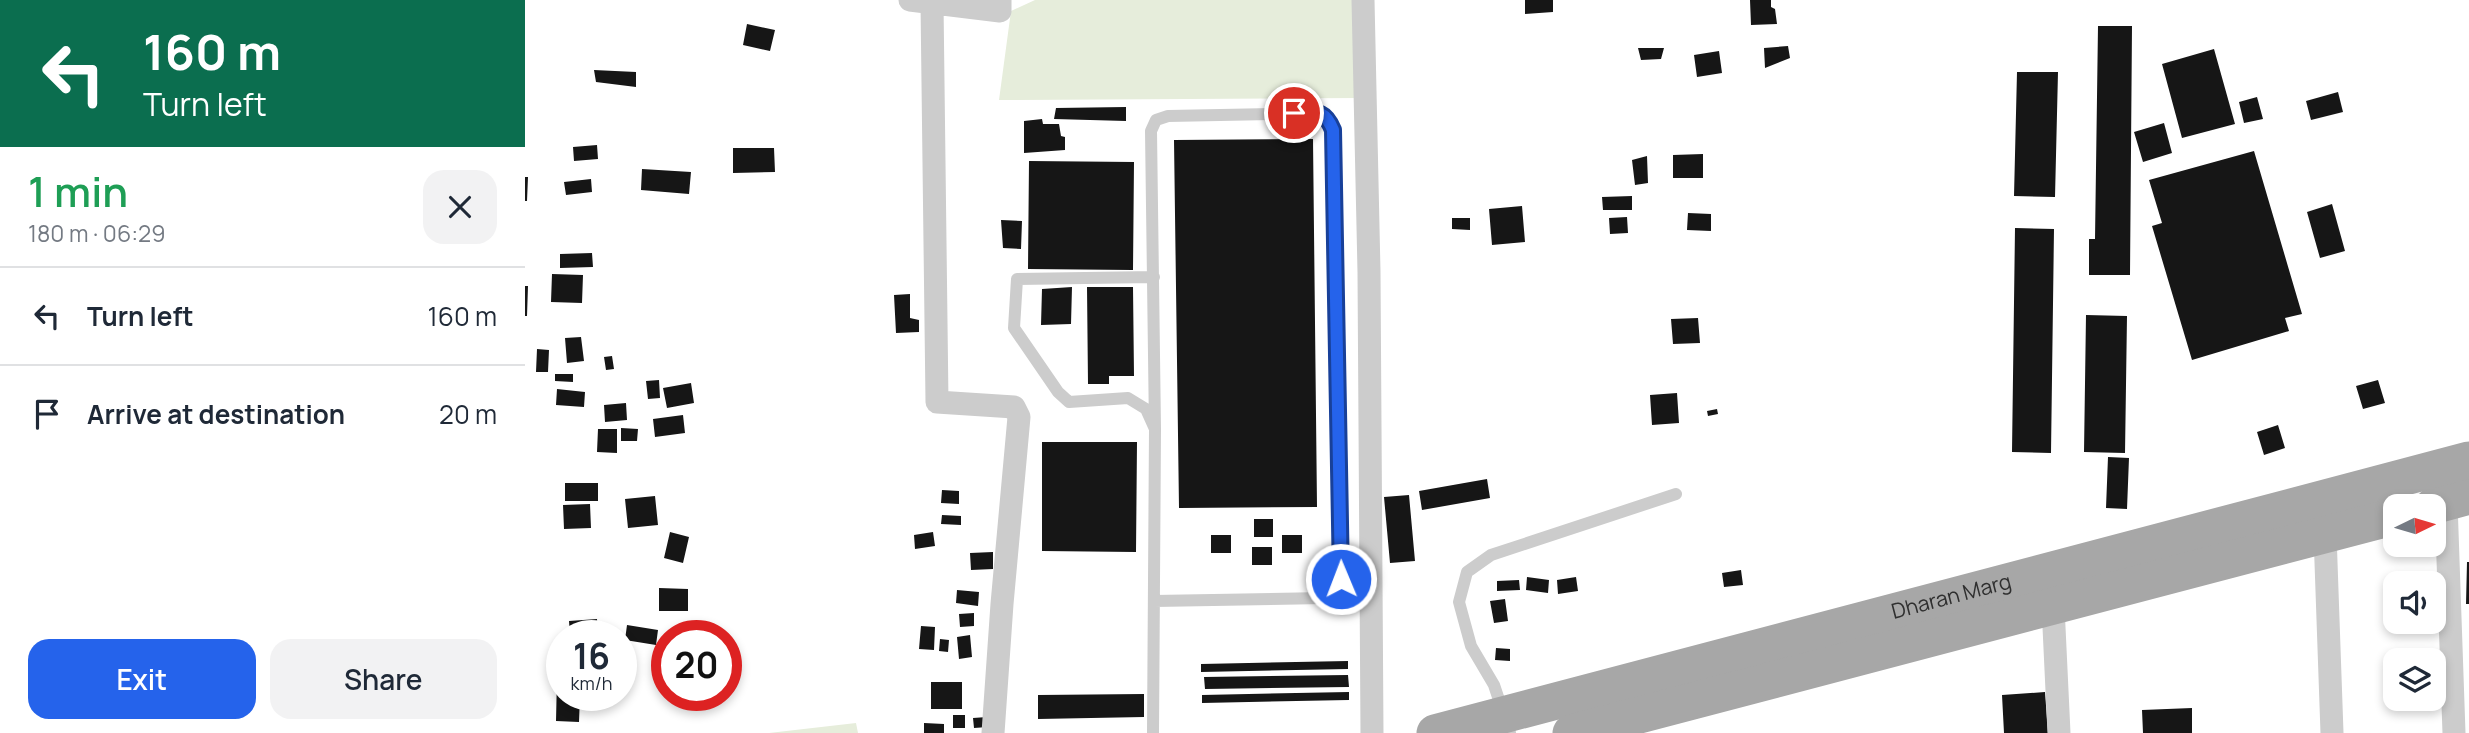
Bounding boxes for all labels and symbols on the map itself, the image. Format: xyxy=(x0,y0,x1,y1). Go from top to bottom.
pin xyxy=(1264,83,1324,143)
north arrow xyxy=(2383,494,2447,556)
position arrow xyxy=(1304,542,1378,616)
street label: Dharan Marg xyxy=(1888,567,2014,625)
speed limit sign: 20 xyxy=(651,620,742,711)

